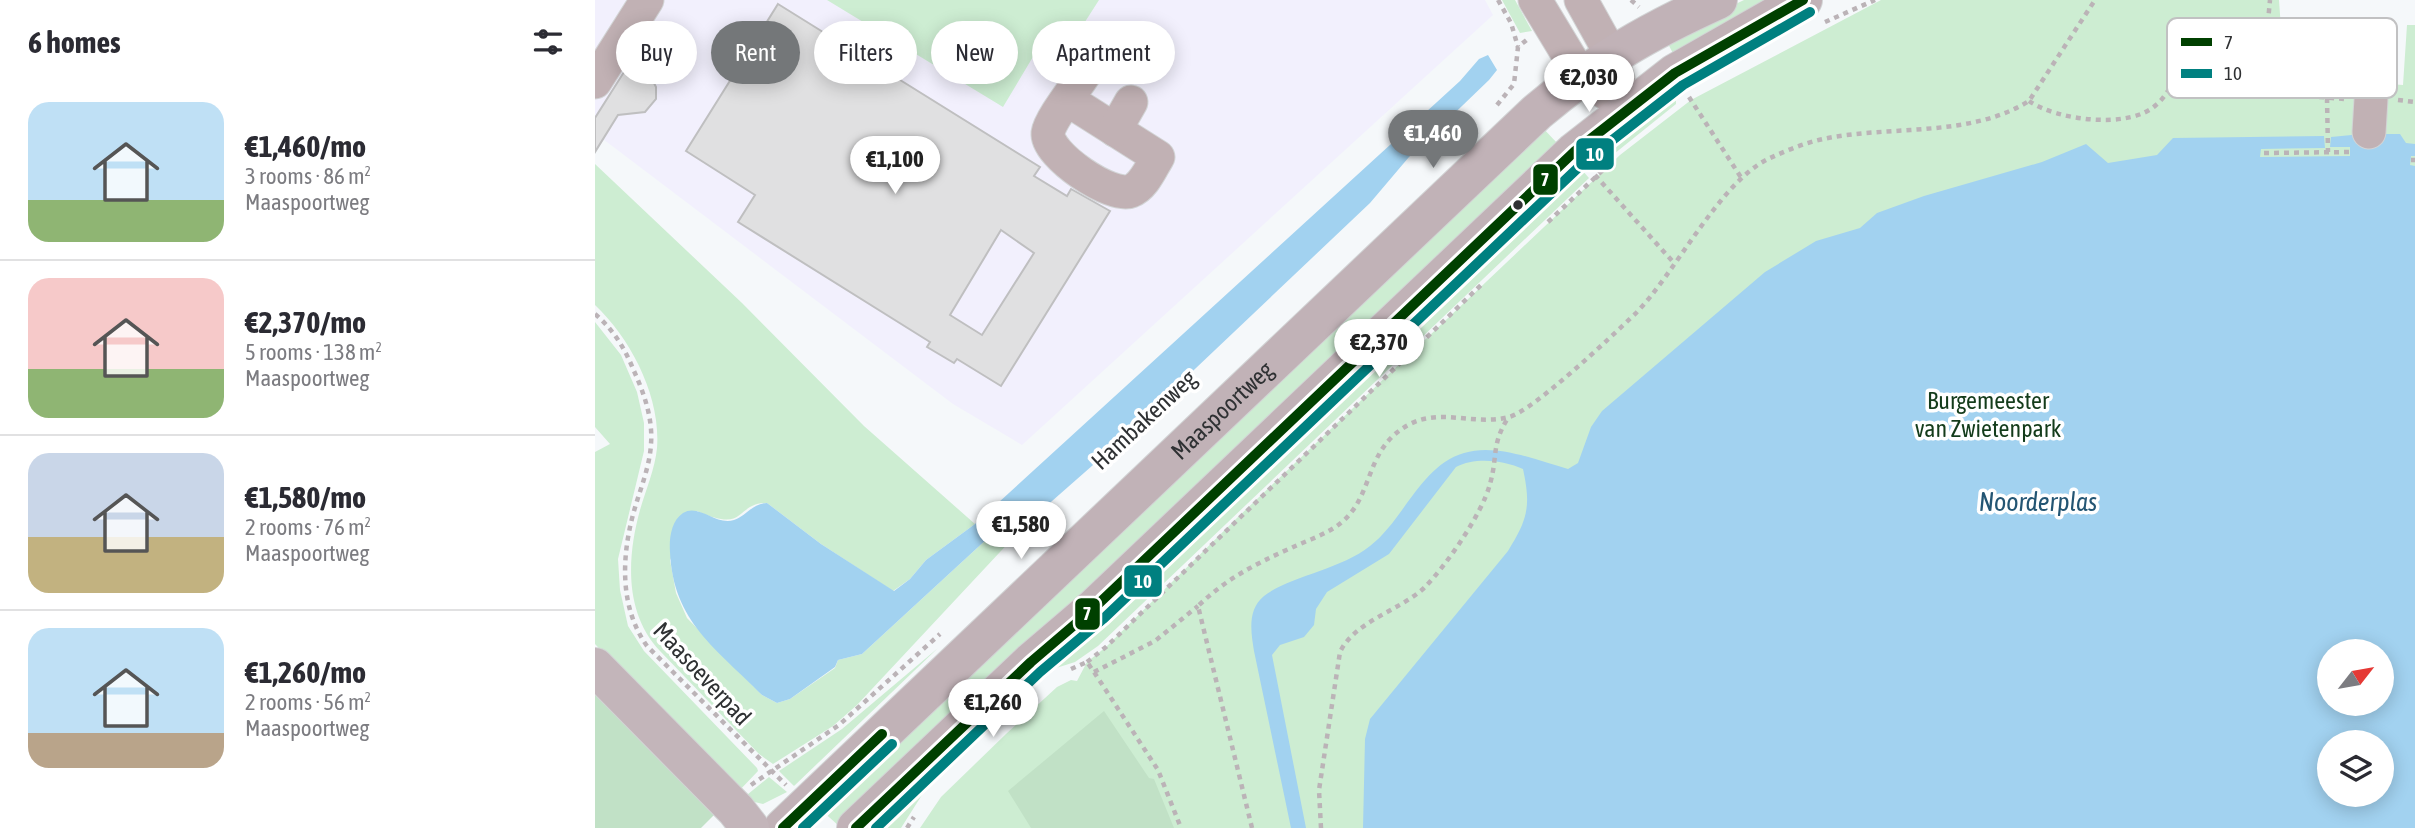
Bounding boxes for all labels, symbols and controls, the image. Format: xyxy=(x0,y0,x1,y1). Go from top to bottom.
legend xyxy=(2167,18,2397,98)
chip: Buy xyxy=(616,21,697,84)
chip: Rent xyxy=(711,21,800,84)
chip: Filters xyxy=(814,21,917,84)
chip: New xyxy=(931,21,1018,84)
chip: Apartment xyxy=(1032,21,1175,84)
icon: filters xyxy=(529,23,567,61)
text: 6 homes xyxy=(28,25,121,59)
text: 7 xyxy=(2224,31,2233,53)
pin: €2,030 xyxy=(1532,54,1646,114)
text: 10 xyxy=(2224,62,2242,84)
text: €2,030 xyxy=(1560,64,1618,90)
pin: €1,460 xyxy=(1376,110,1490,170)
text: €1,460 xyxy=(1404,120,1462,146)
text: €1,460/mo xyxy=(245,129,366,163)
icon: home xyxy=(84,130,168,214)
pin: €1,100 xyxy=(838,136,952,196)
line badge: 10 xyxy=(1575,137,1615,171)
text: 10 xyxy=(1586,143,1604,165)
text: €1,100 xyxy=(866,146,924,172)
text: 3 rooms · 86 m² xyxy=(245,163,371,189)
line badge: 7 xyxy=(1532,163,1559,196)
text: 7 xyxy=(1541,168,1550,190)
text: Maaspoortweg xyxy=(245,189,369,215)
unlabelled marker xyxy=(1511,198,1525,212)
text: €2,370/mo xyxy=(245,305,366,339)
icon: home xyxy=(84,306,168,390)
pin: €2,370 xyxy=(1322,320,1436,379)
text: €2,370 xyxy=(1350,329,1408,355)
text: 5 rooms · 138 m² xyxy=(245,339,382,365)
street label: Maaspoortweg xyxy=(1166,355,1279,465)
street label: Hambakenweg xyxy=(1086,364,1202,475)
text: Maaspoortweg xyxy=(245,365,369,391)
park label: Burgemeester van Zwietenpark xyxy=(1915,387,2062,442)
text: €1,580/mo xyxy=(245,480,366,514)
icon: home xyxy=(84,481,168,565)
water label: Noorderplas xyxy=(1979,487,2097,517)
pin: €1,580 xyxy=(964,502,1078,561)
text: €1,580 xyxy=(992,511,1050,537)
text: 2 rooms · 76 m² xyxy=(245,514,371,540)
text: Maaspoortweg xyxy=(245,540,369,566)
line badge: 10 xyxy=(1123,564,1163,598)
text: 10 xyxy=(1134,570,1152,592)
line badge: 7 xyxy=(1074,597,1101,631)
text: 7 xyxy=(1083,602,1092,624)
street label: Maasoeverpad xyxy=(648,617,757,731)
north arrow xyxy=(2317,639,2394,716)
map controls xyxy=(2317,639,2394,807)
text: €1,260/mo xyxy=(245,655,366,689)
icon: home xyxy=(84,656,168,740)
pin: €1,260 xyxy=(936,680,1050,739)
text: 2 rooms · 56 m² xyxy=(245,689,371,715)
text: €1,260 xyxy=(964,689,1022,715)
text: Maaspoortweg xyxy=(245,715,369,741)
button: layers xyxy=(2317,730,2394,807)

